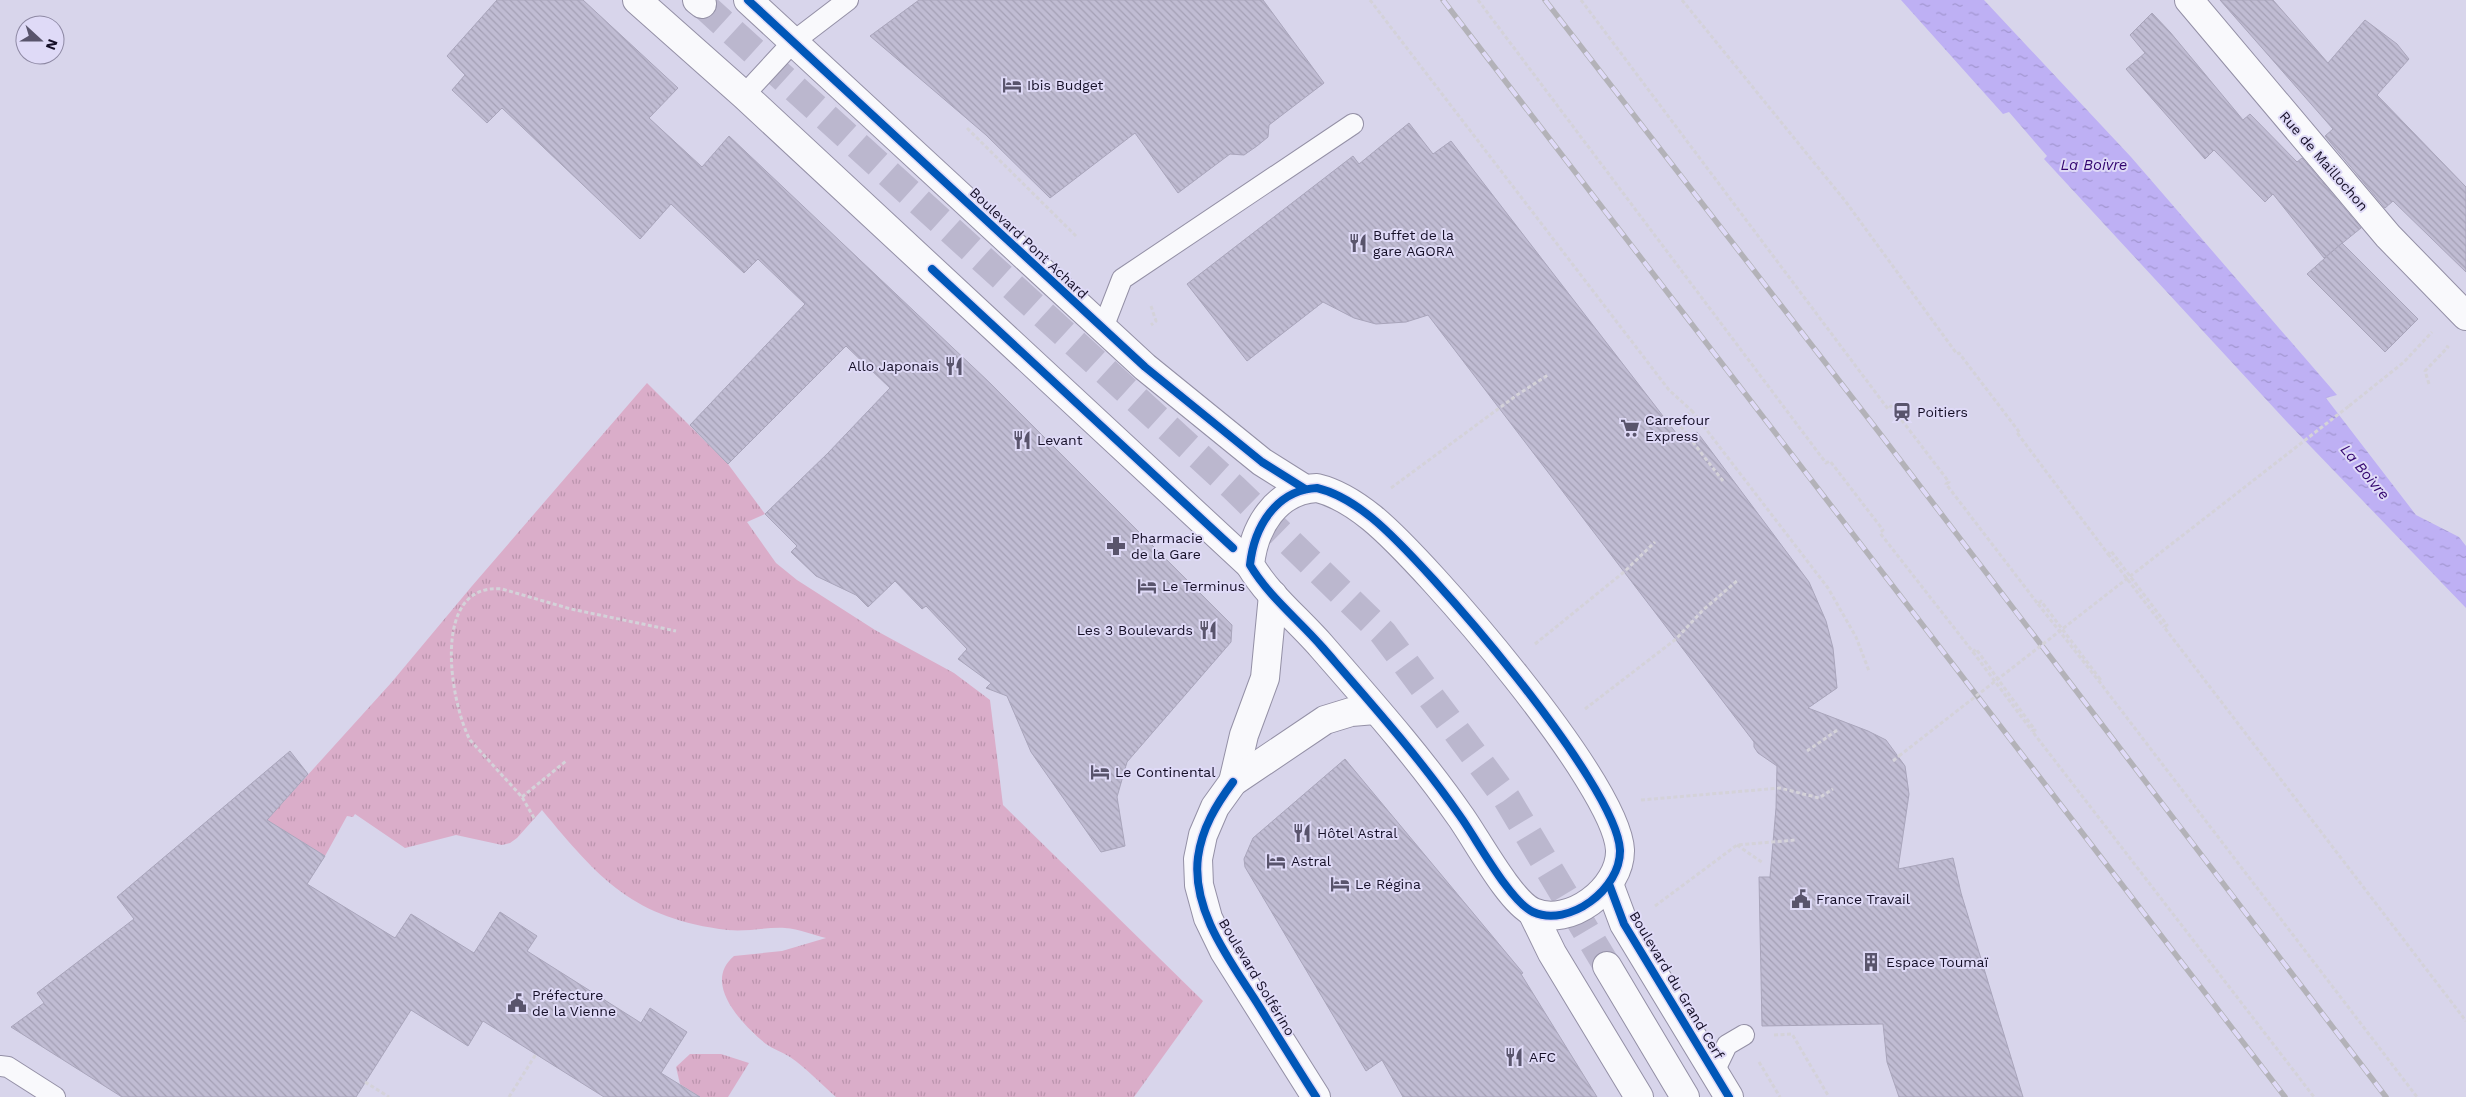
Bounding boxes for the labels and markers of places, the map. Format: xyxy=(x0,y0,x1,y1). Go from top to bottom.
hotel icon: Ibis Budget xyxy=(1001,74,1023,96)
place label: Ibis Budget xyxy=(1027,77,1104,93)
place label: Buffet de la gare AGORA xyxy=(1373,227,1454,259)
restaurant icon: Buffet de la gare AGORA xyxy=(1347,232,1369,254)
restaurant icon: Allo Japonais xyxy=(943,355,965,377)
place label: Allo Japonais xyxy=(848,358,939,374)
station icon: Poitiers xyxy=(1891,401,1913,423)
place label: Poitiers xyxy=(1917,404,1968,420)
place label: Carrefour Express xyxy=(1645,412,1710,444)
supermarket icon: Carrefour Express xyxy=(1619,417,1641,439)
restaurant icon: Levant xyxy=(1011,429,1033,451)
place label: Levant xyxy=(1037,432,1083,448)
place label: Pharmacie de la Gare xyxy=(1131,530,1203,562)
pharmacy icon: Pharmacie de la Gare xyxy=(1105,535,1127,557)
hotel icon: Le Terminus xyxy=(1136,575,1158,597)
place label: Le Terminus xyxy=(1162,578,1245,594)
restaurant icon: Les 3 Boulevards xyxy=(1197,619,1219,641)
place label: Les 3 Boulevards xyxy=(1077,622,1193,638)
hotel icon: Le Continental xyxy=(1089,761,1111,783)
place label: Le Continental xyxy=(1115,764,1216,780)
restaurant icon: Hôtel Astral xyxy=(1291,822,1313,844)
place label: Hôtel Astral xyxy=(1317,825,1398,841)
hotel icon: Astral xyxy=(1265,850,1287,872)
place label: Astral xyxy=(1291,853,1332,869)
hotel icon: Le Régina xyxy=(1329,873,1351,895)
place label: Le Régina xyxy=(1355,876,1421,892)
public building icon: France Travail xyxy=(1790,888,1812,910)
place label: France Travail xyxy=(1816,891,1911,907)
building icon: Espace Toumaï xyxy=(1860,951,1882,973)
place label: Espace Toumaï xyxy=(1886,954,1989,970)
place label: Préfecture de la Vienne xyxy=(532,987,616,1019)
public building icon: Préfecture de la Vienne xyxy=(506,992,528,1014)
restaurant icon: AFC xyxy=(1503,1046,1525,1068)
place label: AFC xyxy=(1529,1049,1556,1065)

